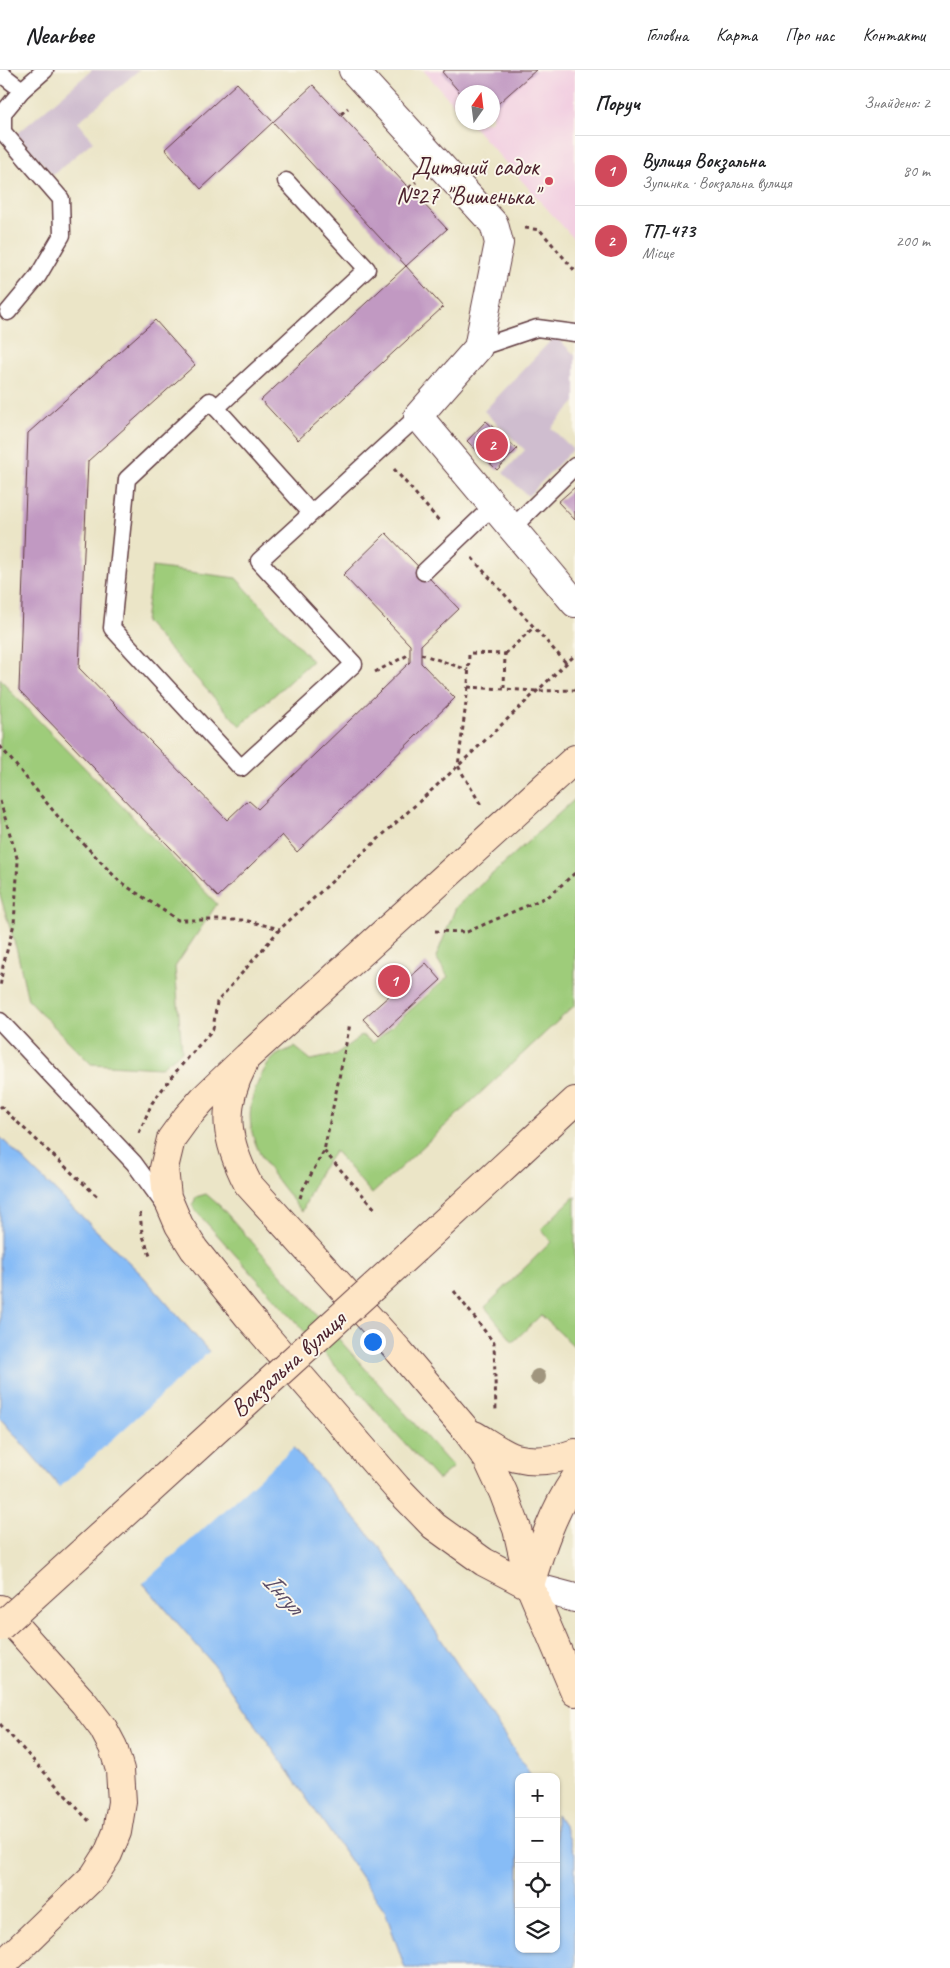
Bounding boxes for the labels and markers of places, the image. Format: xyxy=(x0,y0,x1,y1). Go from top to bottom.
place label: Дитячий садок №27 "Вишенька" xyxy=(396,151,544,212)
marker: Дитячий садок №27 "Вишенька" xyxy=(543,175,555,187)
pin: 2 xyxy=(476,426,508,464)
pin: 1 xyxy=(378,962,410,1000)

